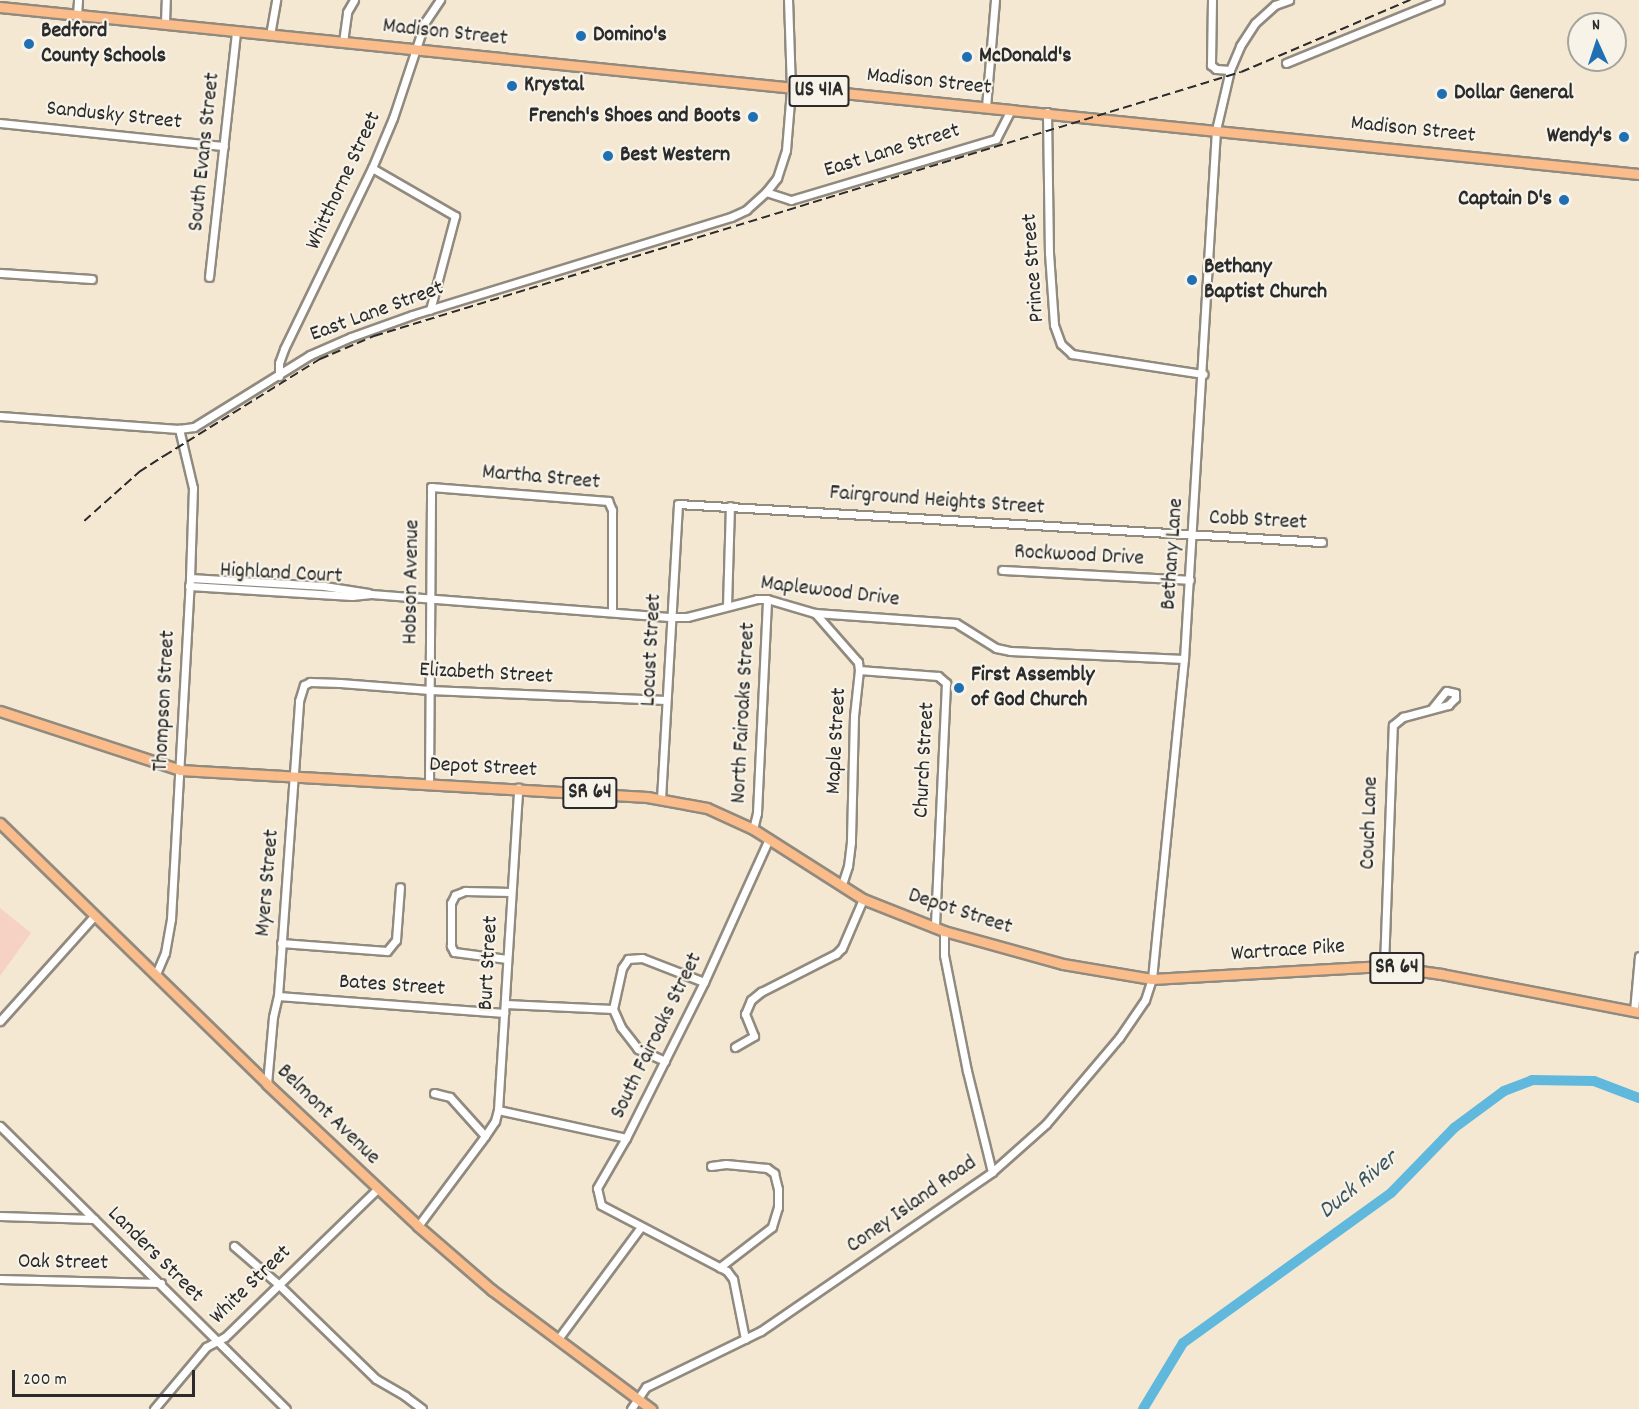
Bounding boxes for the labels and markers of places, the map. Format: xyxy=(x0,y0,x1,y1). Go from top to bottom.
place label: Bedford County Schools xyxy=(41,18,166,70)
place label: Domino's xyxy=(593,23,667,49)
marker: Domino's xyxy=(574,29,588,43)
marker: Bedford County Schools xyxy=(22,37,36,51)
place label: McDonald's xyxy=(979,44,1072,70)
marker: McDonald's xyxy=(960,50,974,64)
place label: Krystal xyxy=(524,73,584,99)
marker: Krystal xyxy=(505,79,519,93)
place label: Dollar General xyxy=(1454,81,1573,107)
marker: Dollar General xyxy=(1435,87,1449,101)
place label: French's Shoes and Boots xyxy=(529,104,741,130)
marker: French's Shoes and Boots xyxy=(746,110,760,124)
place label: Wendy's xyxy=(1547,124,1612,150)
marker: Wendy's xyxy=(1617,130,1631,144)
place label: Best Western xyxy=(620,143,730,169)
marker: Best Western xyxy=(601,149,615,163)
place label: Captain D's xyxy=(1458,187,1552,213)
marker: Captain D's xyxy=(1557,193,1571,207)
place label: Bethany Baptist Church xyxy=(1204,254,1327,306)
marker: Bethany Baptist Church xyxy=(1185,273,1199,287)
place label: First Assembly of God Church xyxy=(971,662,1094,714)
marker: First Assembly of God Church xyxy=(952,681,966,695)

